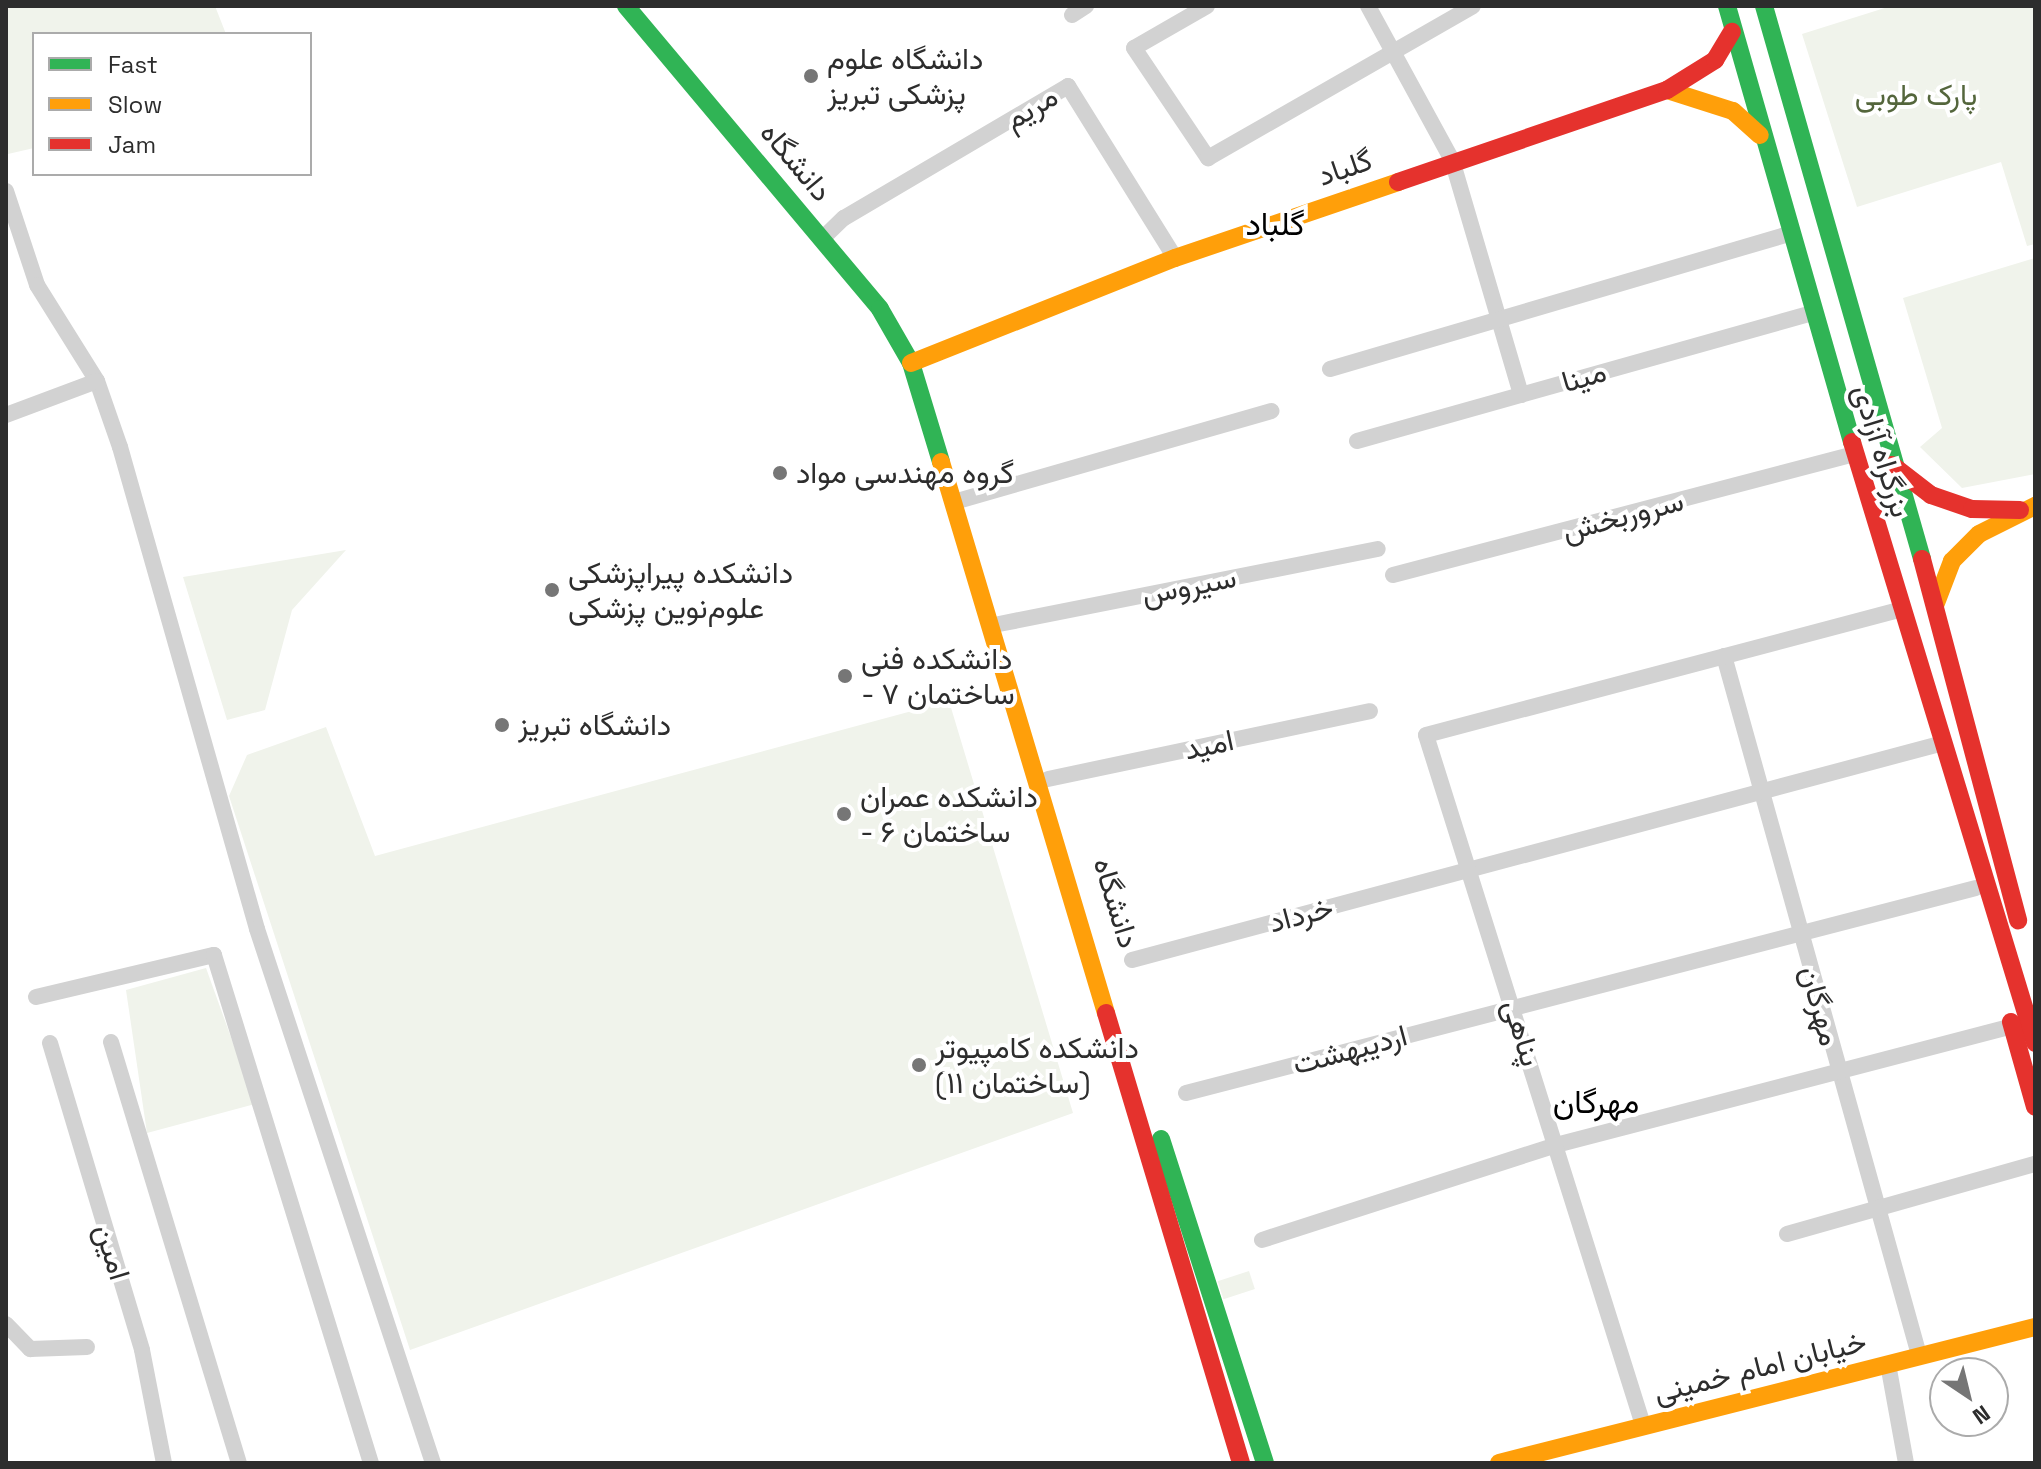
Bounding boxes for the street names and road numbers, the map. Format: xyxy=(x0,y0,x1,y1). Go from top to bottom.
street label: مریم xyxy=(998,78,1064,138)
street label: دانشگاه xyxy=(753,115,839,209)
street label: گلباد xyxy=(1313,142,1377,194)
street label: مینا xyxy=(1557,354,1611,400)
street label: بزرگراه آزادی xyxy=(1845,380,1919,522)
street label: سروربخش xyxy=(1558,483,1688,549)
street label: سیروس xyxy=(1139,559,1239,613)
street label: امید xyxy=(1181,722,1237,768)
street label: دانشگاه xyxy=(1085,854,1147,952)
street label: خرداد xyxy=(1265,889,1337,941)
street label: مهرگان xyxy=(1792,962,1848,1050)
street label: پناهی xyxy=(1495,995,1549,1071)
street label: اردیبهشت xyxy=(1289,1017,1411,1083)
street label: امین xyxy=(87,1220,137,1284)
street label: خیابان امام خمینی xyxy=(1650,1323,1870,1411)

